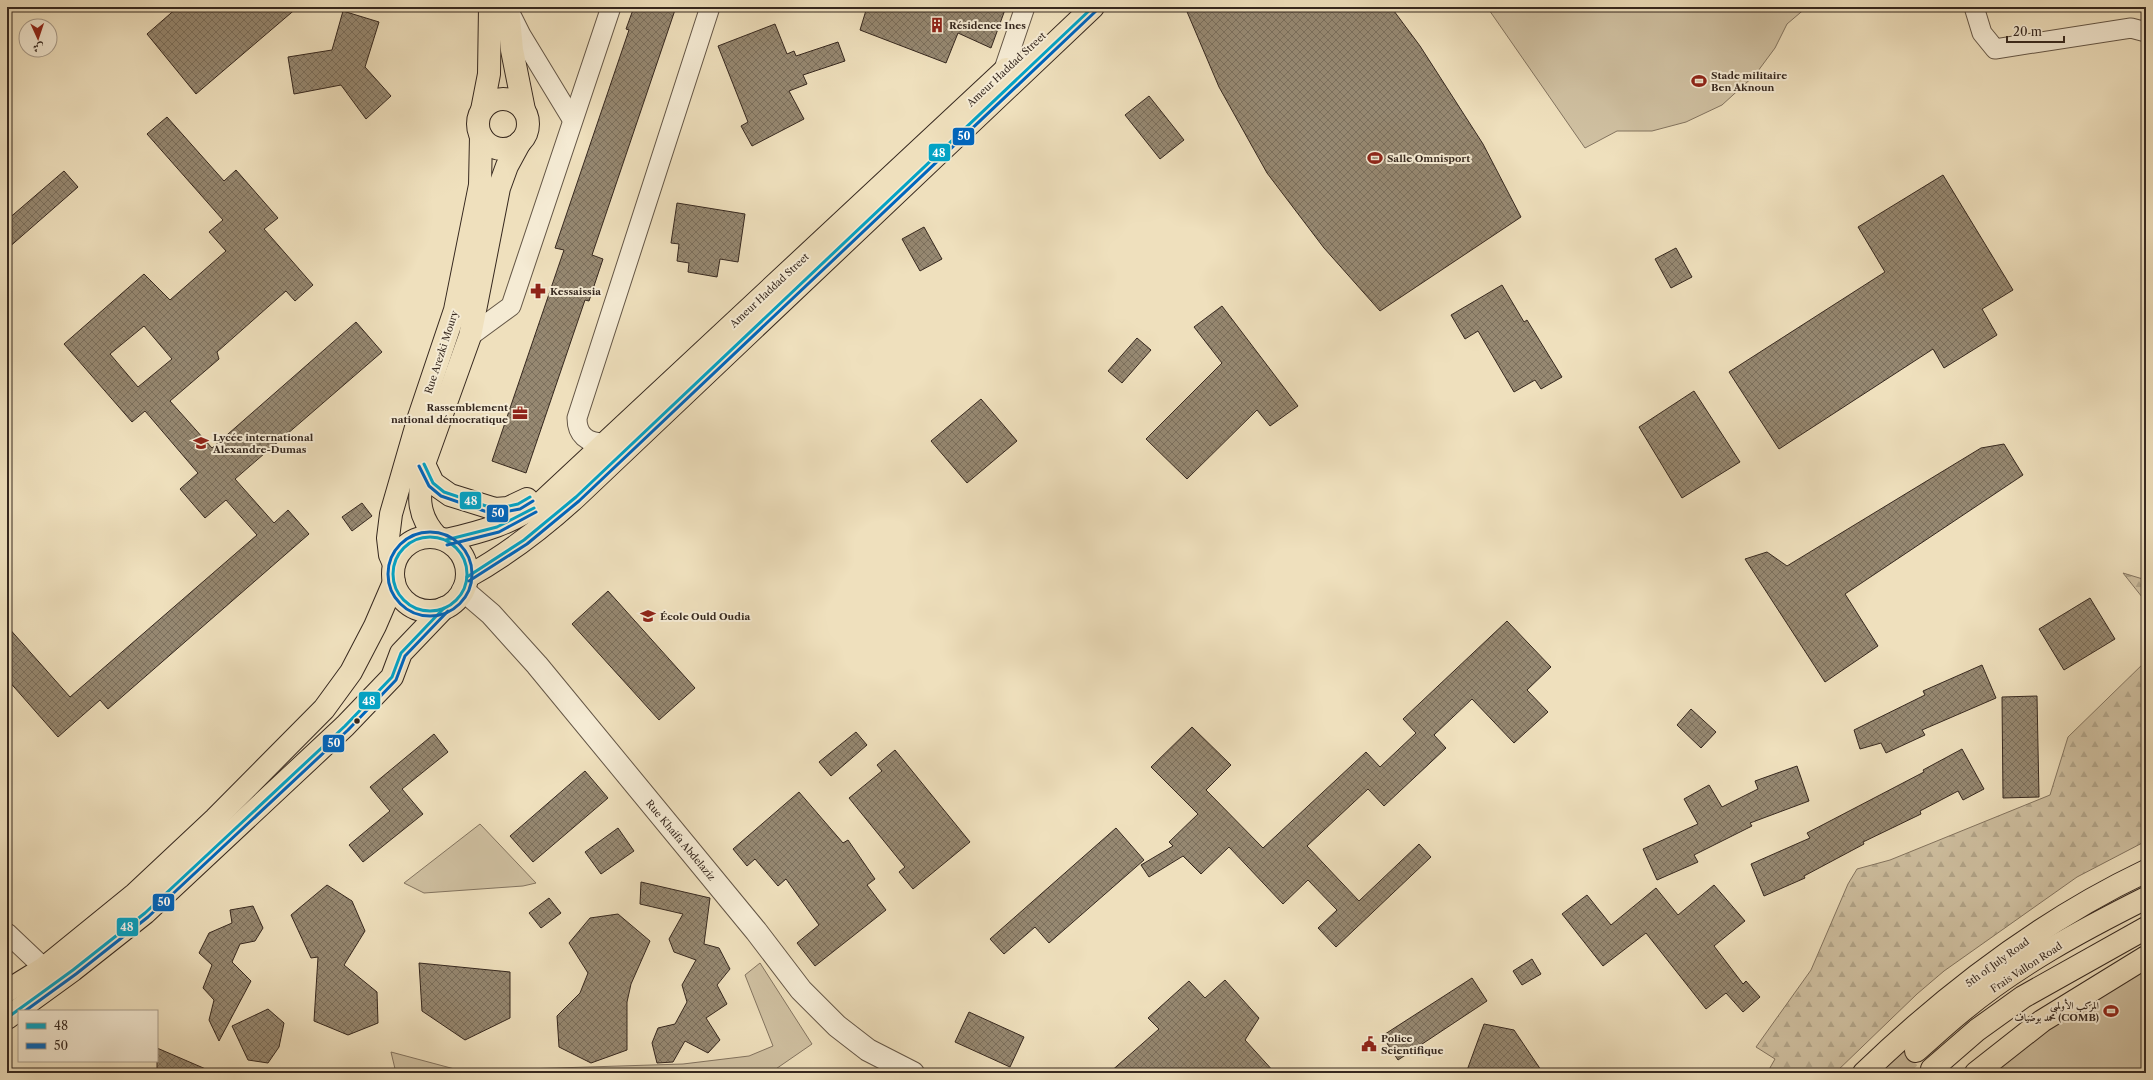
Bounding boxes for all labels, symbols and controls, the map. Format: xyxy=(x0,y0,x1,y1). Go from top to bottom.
building icon: Résidence Ines xyxy=(928,16,946,34)
north arrow xyxy=(18,18,58,58)
scale bar xyxy=(2007,18,2064,44)
place label: Résidence Ines xyxy=(949,19,1026,32)
text: 20 m xyxy=(2013,24,2042,39)
street label: Ameur Haddad Street xyxy=(963,29,1049,110)
text: ش xyxy=(33,41,44,55)
place label: Stade militaire Ben Aknoun xyxy=(1711,69,1787,94)
sports icon: Stade militaire Ben Aknoun xyxy=(1690,72,1708,90)
line badge: 50 xyxy=(952,127,975,146)
text: 50 xyxy=(957,129,971,143)
line badge: 48 xyxy=(928,143,951,162)
text: 48 xyxy=(932,146,946,160)
sports icon: Salle Omnisport xyxy=(1366,149,1384,167)
place label: Salle Omnisport xyxy=(1387,152,1470,165)
street label: Ameur Haddad Street xyxy=(726,250,812,331)
pharmacy icon: Kessaissia xyxy=(529,282,547,300)
place label: Kessaissia xyxy=(550,285,601,298)
street label: Rue Arezki Moury xyxy=(422,308,461,396)
place label: Rassemblement national démocratique xyxy=(391,401,508,426)
office icon: Rassemblement national démocratique xyxy=(511,404,529,422)
place label: Lycée international Alexandre-Dumas xyxy=(212,431,314,456)
school or university icon: Lycée international Alexandre-Dumas xyxy=(192,434,210,452)
line badge: 48 xyxy=(459,491,482,510)
text: 48 xyxy=(464,494,478,508)
line badge: 50 xyxy=(486,504,509,523)
text: 50 xyxy=(491,506,505,520)
school or university icon: École Ould Oudia xyxy=(639,607,657,625)
place label: École Ould Oudia xyxy=(660,610,750,623)
line badge: 48 xyxy=(358,691,381,710)
text: 48 xyxy=(362,694,376,708)
unlabelled marker xyxy=(352,716,362,726)
line badge: 50 xyxy=(322,734,345,753)
text: 50 xyxy=(327,736,341,750)
street label: Rue Khaifa Abdelaziz xyxy=(643,797,718,884)
line badge: 50 xyxy=(152,893,175,912)
text: 50 xyxy=(157,895,171,909)
line badge: 48 xyxy=(116,917,139,937)
text: 48 xyxy=(120,920,134,934)
street label: 5th of July Road xyxy=(1963,935,2032,990)
street label: Frais Vallon Road xyxy=(1988,939,2065,995)
place label: المركب الأولمبي محمد بوضياف (COMB) xyxy=(2014,998,2099,1024)
sports icon: المركب الأولمبي محمد بوضياف (COMB) xyxy=(2102,1002,2120,1020)
legend xyxy=(18,1010,158,1062)
text: 48 xyxy=(54,1018,68,1033)
place label: Police Scientifique xyxy=(1381,1032,1443,1057)
public building icon: Police Scientifique xyxy=(1360,1035,1378,1053)
text: 50 xyxy=(54,1038,68,1053)

